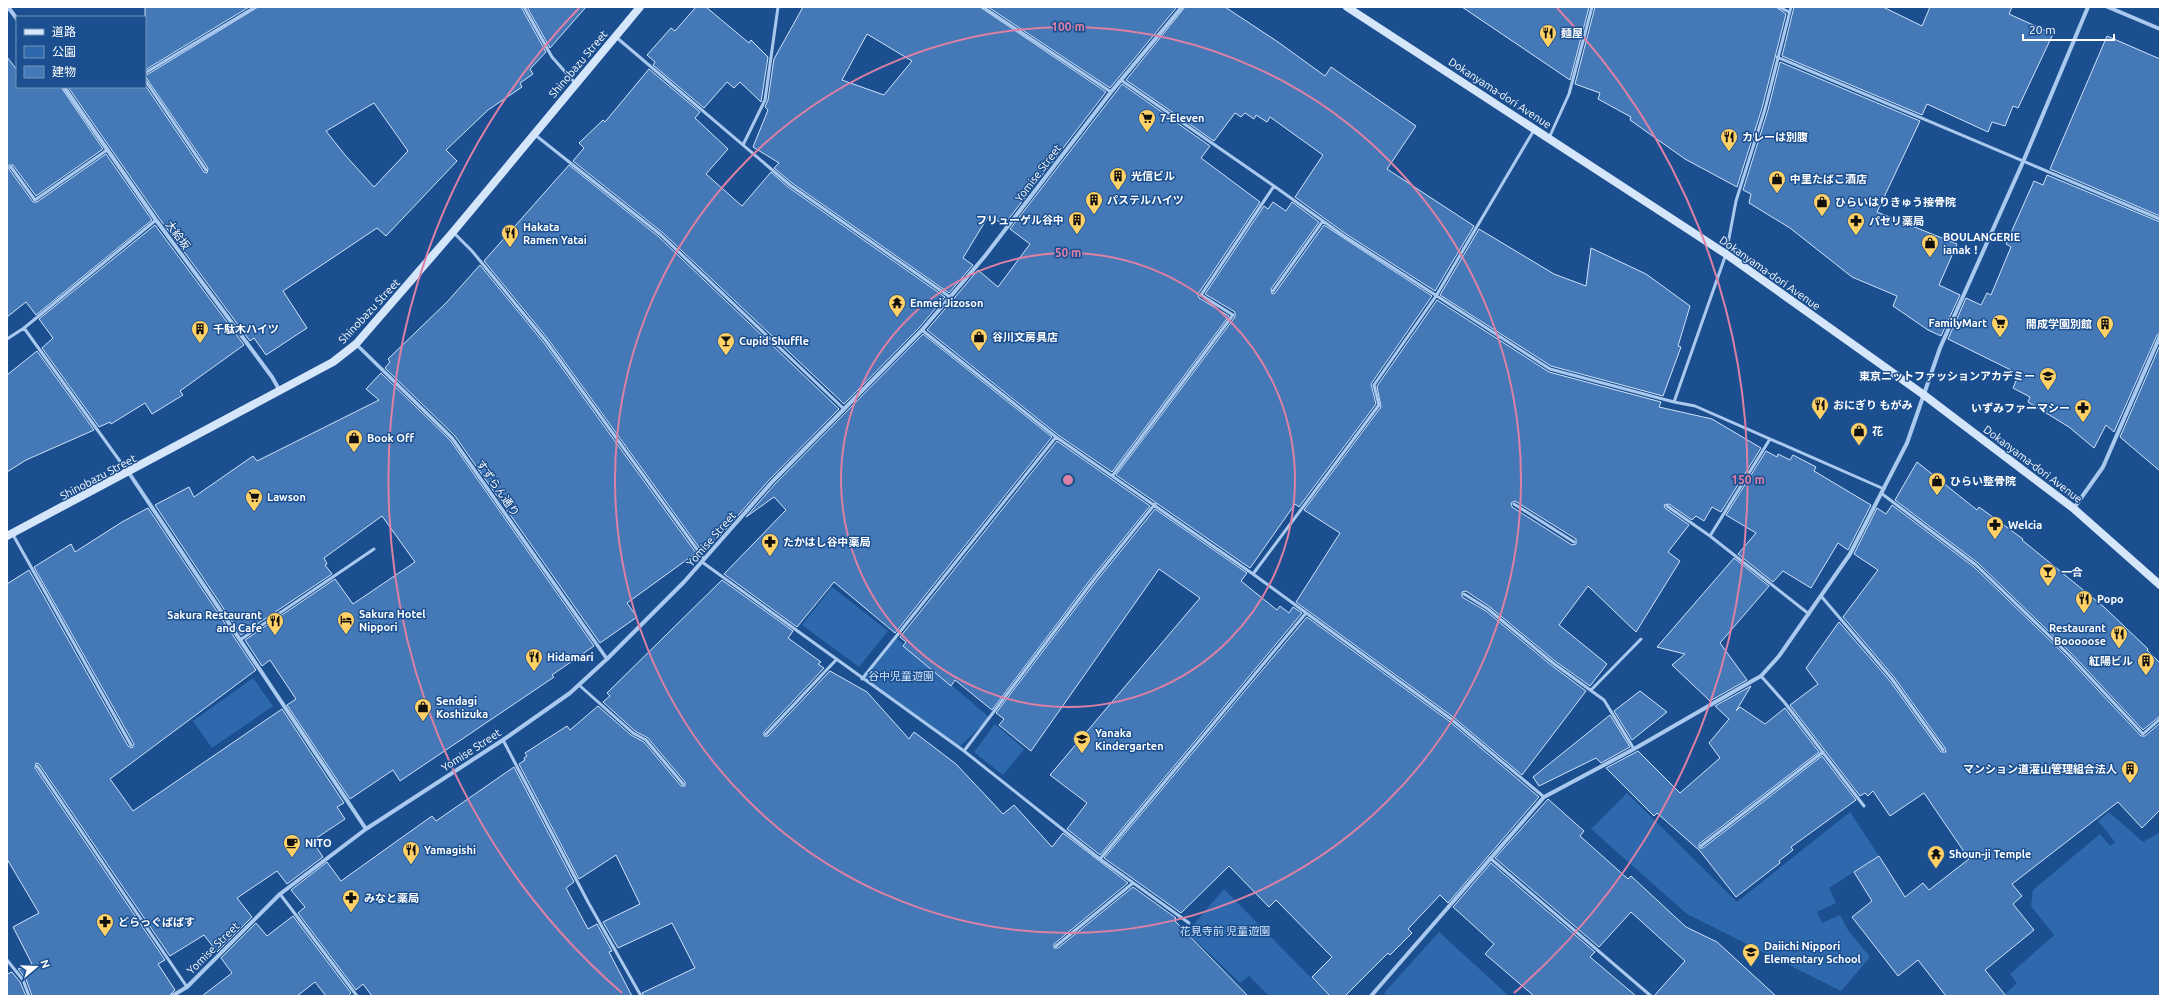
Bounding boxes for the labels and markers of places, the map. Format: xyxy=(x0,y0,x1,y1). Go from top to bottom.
restaurant icon: 麺屋 xyxy=(1538,23,1558,48)
place label: 麺屋 xyxy=(1560,27,1583,39)
supermarket icon: 7-Eleven xyxy=(1137,108,1157,133)
place label: 7-Eleven xyxy=(1160,112,1205,124)
restaurant icon: カレーは別腹 xyxy=(1719,127,1739,152)
place label: カレーは別腹 xyxy=(1742,131,1808,143)
building icon: 光信ビル xyxy=(1108,166,1128,191)
shop icon: 中里たばこ酒店 xyxy=(1767,169,1787,194)
place label: 光信ビル xyxy=(1131,170,1175,182)
place label: 中里たばこ酒店 xyxy=(1790,173,1867,185)
building icon: パステルハイツ xyxy=(1084,190,1104,215)
shop icon: ひらいはりきゅう接骨院 xyxy=(1812,192,1832,217)
place label: パステルハイツ xyxy=(1107,194,1184,206)
place label: ひらいはりきゅう接骨院 xyxy=(1835,196,1956,208)
building icon: フリューゲル谷中 xyxy=(1067,210,1087,235)
pharmacy icon: パセリ薬局 xyxy=(1846,211,1866,236)
place label: フリューゲル谷中 xyxy=(976,214,1064,226)
place label: パセリ薬局 xyxy=(1869,215,1924,227)
place label: Hakata Ramen Yatai xyxy=(523,221,587,246)
restaurant icon: Hakata Ramen Yatai xyxy=(500,223,520,248)
place label: BOULANGERIE ianak！ xyxy=(1943,231,2021,256)
shop icon: BOULANGERIE ianak！ xyxy=(1920,233,1940,258)
temple icon: Enmei Jizoson xyxy=(887,293,907,318)
place label: Enmei Jizoson xyxy=(910,297,983,309)
supermarket icon: FamilyMart xyxy=(1990,313,2010,338)
building icon: 開成学園別館 xyxy=(2095,314,2115,339)
place label: FamilyMart xyxy=(1929,317,1987,329)
place label: 開成学園別館 xyxy=(2026,318,2092,330)
building icon: 千駄木ハイツ xyxy=(190,319,210,344)
place label: 千駄木ハイツ xyxy=(213,323,279,335)
shop icon: 谷川文房具店 xyxy=(969,327,989,352)
bar icon: Cupid Shuffle xyxy=(716,331,736,356)
place label: 谷川文房具店 xyxy=(992,331,1058,343)
place label: Cupid Shuffle xyxy=(739,335,809,347)
school or university icon: 東京ニットファッションアカデミー xyxy=(2038,366,2058,391)
place label: 東京ニットファッションアカデミー xyxy=(1859,370,2035,382)
restaurant icon: おにぎり もがみ xyxy=(1810,395,1830,420)
pharmacy icon: いずみファーマシー xyxy=(2073,398,2093,423)
place label: おにぎり もがみ xyxy=(1833,399,1913,411)
place label: いずみファーマシー xyxy=(1971,402,2070,414)
shop icon: 花 xyxy=(1849,421,1869,446)
place label: 花 xyxy=(1872,425,1883,437)
shop icon: Book Off xyxy=(344,428,364,453)
place label: Book Off xyxy=(367,432,415,444)
shop icon: ひらい整骨院 xyxy=(1927,471,1947,496)
centre of rings xyxy=(1061,473,1075,487)
place label: ひらい整骨院 xyxy=(1950,475,2016,487)
supermarket icon: Lawson xyxy=(244,487,264,512)
place label: Lawson xyxy=(267,491,306,503)
pharmacy icon: Welcia xyxy=(1985,515,2005,540)
place label: Welcia xyxy=(2008,519,2042,531)
pharmacy icon: たかはし谷中薬局 xyxy=(760,532,780,557)
place label: たかはし谷中薬局 xyxy=(783,536,871,548)
bar icon: 一合 xyxy=(2038,562,2058,587)
place label: 一合 xyxy=(2061,566,2083,578)
restaurant icon: Popo xyxy=(2074,589,2094,614)
place label: Popo xyxy=(2097,593,2124,605)
place label: Sakura Hotel Nippori xyxy=(359,608,426,633)
place label: Sakura Restaurant and Cafe xyxy=(167,609,262,634)
hotel icon: Sakura Hotel Nippori xyxy=(336,610,356,635)
restaurant icon: Sakura Restaurant and Cafe xyxy=(265,611,285,636)
place label: Restaurant Booooose xyxy=(2049,622,2106,647)
restaurant icon: Restaurant Booooose xyxy=(2109,624,2129,649)
restaurant icon: Hidamari xyxy=(524,647,544,672)
place label: Hidamari xyxy=(547,651,594,663)
building icon: 紅陽ビル xyxy=(2136,651,2156,676)
place label: 紅陽ビル xyxy=(2089,655,2133,667)
place label: Sendagi Koshizuka xyxy=(436,695,488,720)
shop icon: Sendagi Koshizuka xyxy=(413,697,433,722)
place label: Yanaka Kindergarten xyxy=(1095,727,1164,752)
school or university icon: Yanaka Kindergarten xyxy=(1072,729,1092,754)
building icon: マンション道灌山管理組合法人 xyxy=(2120,759,2140,784)
place label: マンション道灌山管理組合法人 xyxy=(1963,763,2117,775)
cafe icon: NITO xyxy=(282,833,302,858)
place label: NITO xyxy=(305,837,332,849)
restaurant icon: Yamagishi xyxy=(401,840,421,865)
place label: Yamagishi xyxy=(424,844,476,856)
temple icon: Shoun-ji Temple xyxy=(1926,844,1946,869)
place label: Shoun-ji Temple xyxy=(1949,848,2031,860)
pharmacy icon: みなと薬局 xyxy=(341,888,361,913)
place label: みなと薬局 xyxy=(364,892,419,904)
pharmacy icon: どらっぐぱぱす xyxy=(95,912,115,937)
place label: どらっぐぱぱす xyxy=(118,916,195,928)
place label: Daiichi Nippori Elementary School xyxy=(1764,940,1862,965)
school or university icon: Daiichi Nippori Elementary School xyxy=(1741,942,1761,967)

